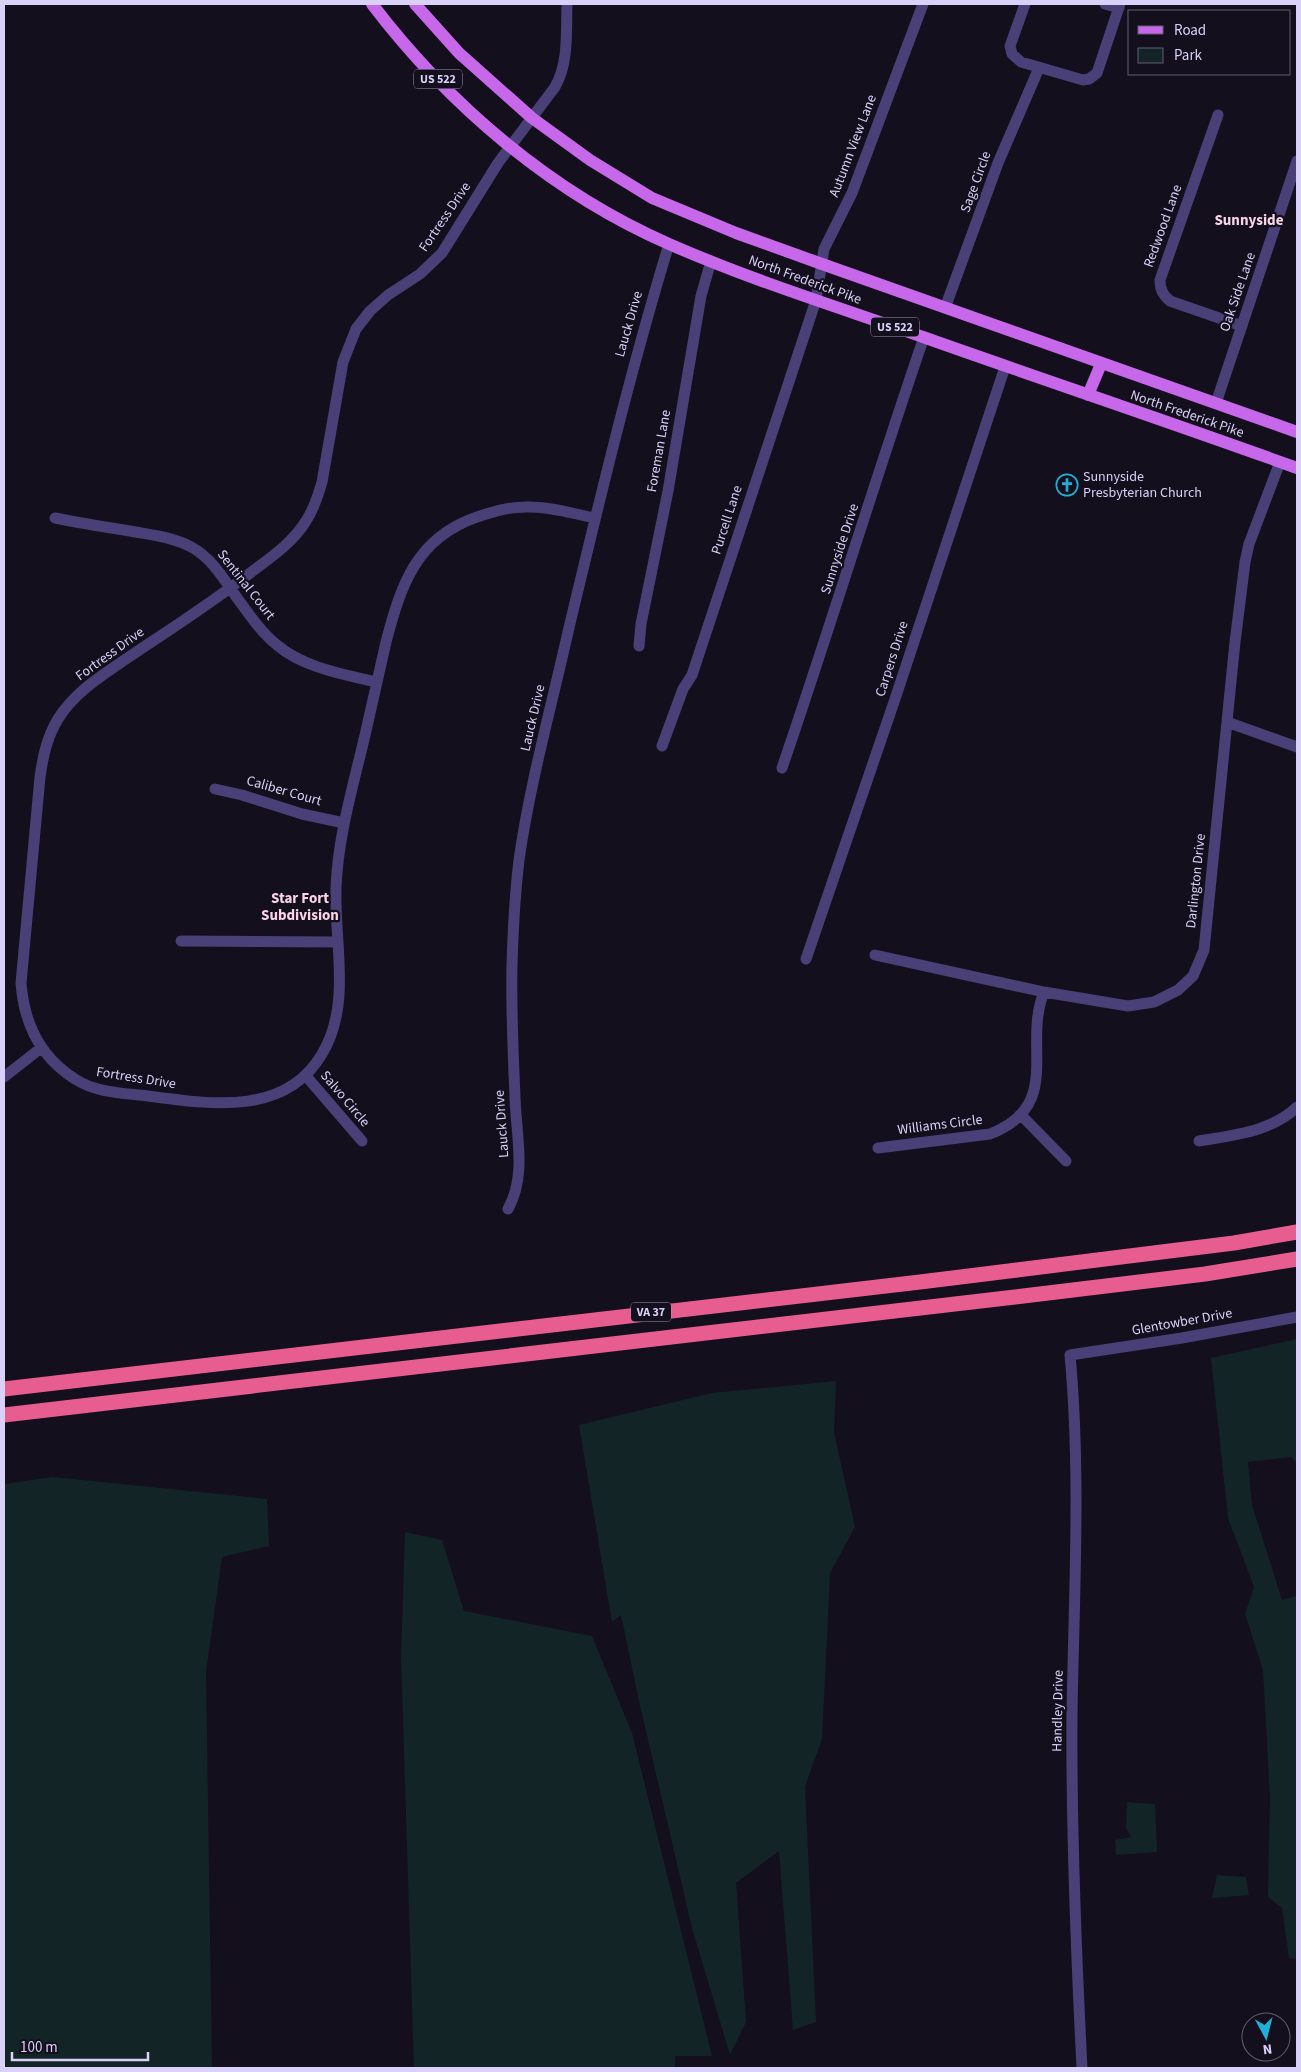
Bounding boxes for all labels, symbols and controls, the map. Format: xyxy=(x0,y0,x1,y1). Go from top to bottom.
legend xyxy=(1128,10,1291,75)
text: Road xyxy=(1174,20,1206,41)
text: Park xyxy=(1174,45,1203,66)
road number: US 522 xyxy=(414,70,462,88)
street label: Autumn View Lane xyxy=(824,92,882,200)
street label: Sage Circle xyxy=(956,148,996,216)
street label: Fortress Drive xyxy=(414,178,476,256)
street label: Redwood Lane xyxy=(1139,182,1187,270)
district label: Sunnyside xyxy=(1215,210,1284,231)
street label: Oak Side Lane xyxy=(1215,249,1261,334)
street label: North Frederick Pike xyxy=(746,250,864,310)
street label: Lauck Drive xyxy=(610,289,648,359)
road number: US 522 xyxy=(871,318,919,337)
street label: North Frederick Pike xyxy=(1127,385,1247,443)
street label: Foreman Lane xyxy=(642,408,676,494)
place label: Sunnyside Presbyterian Church xyxy=(1083,467,1202,503)
church icon: Sunnyside Presbyterian Church xyxy=(1055,473,1079,497)
street label: Purcell Lane xyxy=(706,483,748,557)
street label: Sunnyside Drive xyxy=(816,501,864,597)
street label: Sentinal Court xyxy=(212,546,280,625)
street label: Carpers Drive xyxy=(870,619,914,699)
street label: Fortress Drive xyxy=(72,622,148,686)
street label: Lauck Drive xyxy=(516,683,550,753)
street label: Caliber Court xyxy=(244,771,324,811)
street label: Darlington Drive xyxy=(1181,833,1211,929)
district label: Star Fort Subdivision xyxy=(261,888,339,926)
street label: Fortress Drive xyxy=(95,1062,177,1094)
street label: Salvo Circle xyxy=(315,1067,375,1132)
street label: Lauck Drive xyxy=(490,1089,514,1159)
street label: Williams Circle xyxy=(896,1110,984,1140)
road number: VA 37 xyxy=(631,1302,671,1321)
street label: Glentowber Drive xyxy=(1130,1303,1234,1341)
street label: Handley Drive xyxy=(1047,1670,1069,1752)
north arrow xyxy=(1241,2012,1291,2062)
scale bar xyxy=(12,2030,149,2062)
text: 100 m xyxy=(20,2037,58,2058)
text: N xyxy=(1262,2038,1273,2059)

